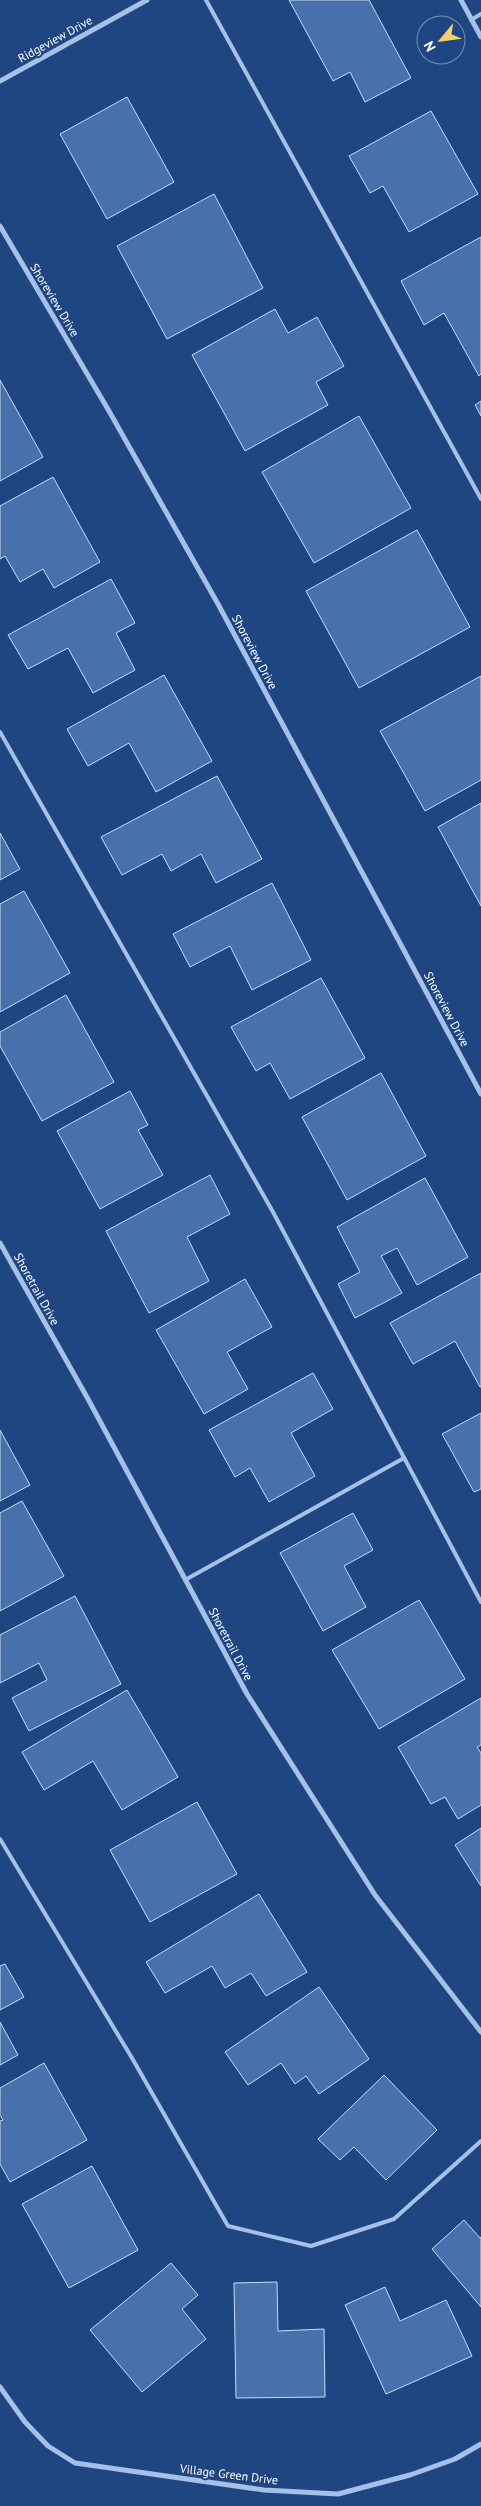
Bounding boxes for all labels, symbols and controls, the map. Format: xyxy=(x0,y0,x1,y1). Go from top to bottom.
street label: Ridgeview Drive xyxy=(15,12,95,66)
north arrow xyxy=(416,15,466,65)
text: N xyxy=(420,38,440,55)
street label: Shoreview Drive xyxy=(27,261,83,339)
street label: Shoreview Drive xyxy=(229,612,281,692)
street label: Shoreview Drive xyxy=(421,969,473,1049)
street label: Shoretrail Drive xyxy=(11,1250,63,1328)
street label: Shoretrail Drive xyxy=(205,1605,257,1683)
street label: Village Green Drive xyxy=(178,2460,279,2487)

